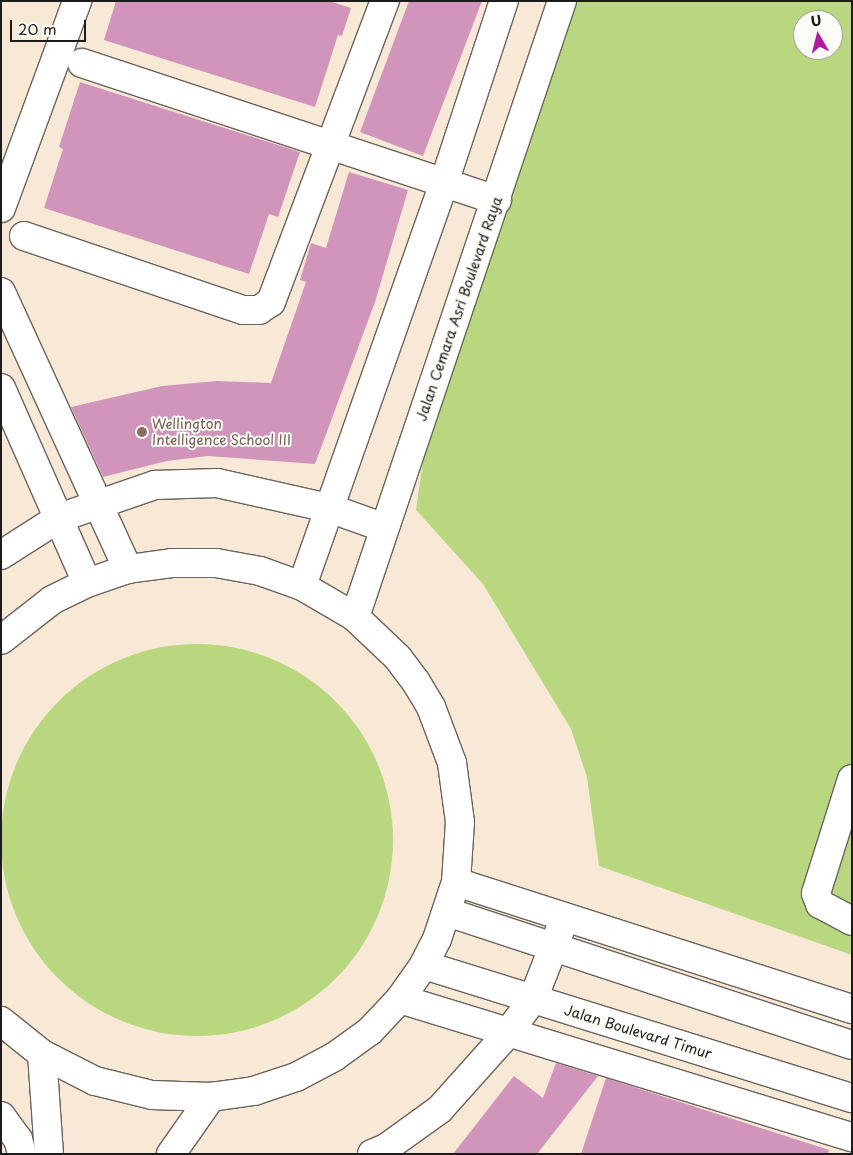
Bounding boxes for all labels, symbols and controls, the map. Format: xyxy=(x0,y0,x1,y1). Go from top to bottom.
scale bar xyxy=(12,10,89,42)
north arrow xyxy=(793,10,843,60)
text: U xyxy=(809,10,823,32)
text: 20 m xyxy=(18,17,57,40)
street label: Jalan Cemara Asri Boulevard Raya xyxy=(412,193,506,425)
place label: Wellington Intelligence School III xyxy=(152,416,293,448)
marker: Wellington Intelligence School III xyxy=(136,426,148,438)
street label: Jalan Boulevard Timur xyxy=(562,1001,714,1063)

